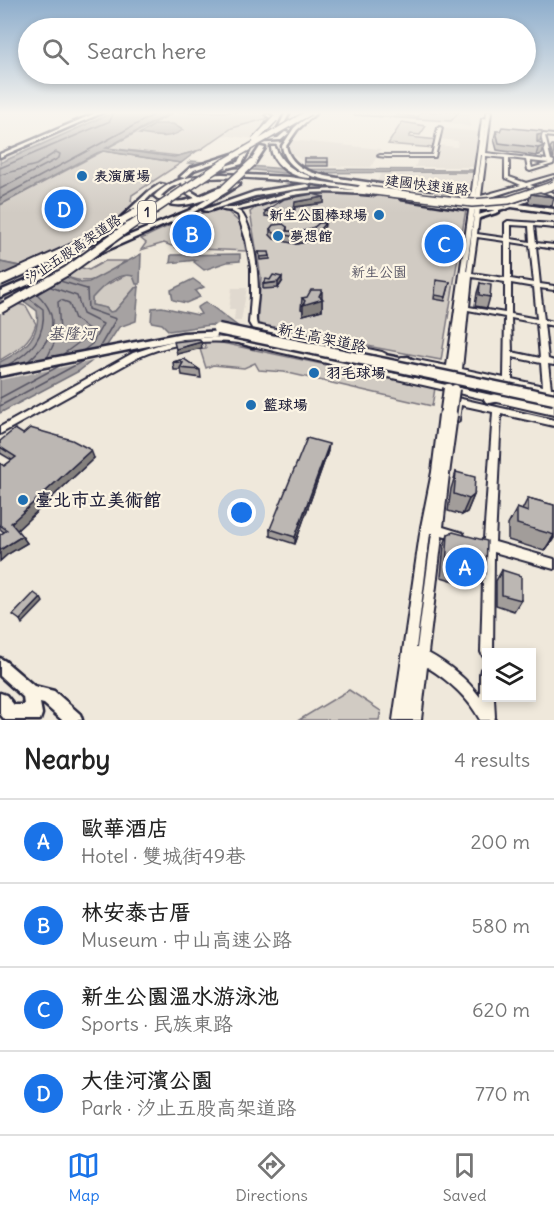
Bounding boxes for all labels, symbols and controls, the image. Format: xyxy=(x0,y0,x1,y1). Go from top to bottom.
search box xyxy=(18,18,536,84)
icon: search xyxy=(39,35,72,68)
text: Search here xyxy=(87,37,206,65)
place label: 表演廣場 xyxy=(94,167,150,185)
marker: 表演廣場 xyxy=(75,169,89,183)
street label: 建國快速道路 xyxy=(384,171,470,199)
pin: D xyxy=(44,186,84,232)
road number: 1 xyxy=(138,201,156,223)
place label: 新生公園棒球場 xyxy=(269,206,367,224)
marker: 新生公園棒球場 xyxy=(372,208,386,222)
street label: 汐止五股高架道路 xyxy=(22,210,124,288)
pin: B xyxy=(172,212,212,256)
pin: C xyxy=(424,222,464,266)
place label: 夢想館 xyxy=(290,227,332,245)
marker: 夢想館 xyxy=(271,229,285,243)
park label: 新生公園 xyxy=(351,263,407,281)
street label: 新生高架道路 xyxy=(276,319,368,356)
water label: 基隆河 xyxy=(48,323,99,343)
place label: 羽毛球場 xyxy=(326,363,386,382)
marker: 羽毛球場 xyxy=(307,366,321,380)
place label: 籃球場 xyxy=(263,395,308,414)
marker: 籃球場 xyxy=(244,398,258,412)
place label: 臺北市立美術館 xyxy=(35,488,161,511)
marker: 臺北市立美術館 xyxy=(16,493,30,507)
your location xyxy=(227,498,256,527)
pin: A xyxy=(446,544,484,590)
map controls xyxy=(482,648,536,702)
button: layers xyxy=(482,648,536,702)
text: Nearby xyxy=(24,743,110,776)
text: 4 results xyxy=(454,747,530,772)
text: 歐華酒店 xyxy=(81,814,169,842)
text: A xyxy=(37,829,50,854)
text: 200 m xyxy=(470,829,530,854)
text: Hotel · 雙城街49巷 xyxy=(81,843,245,868)
text: 林安泰古厝 xyxy=(81,898,191,926)
text: B xyxy=(37,913,50,938)
text: 580 m xyxy=(472,913,530,938)
text: Museum · 中山高速公路 xyxy=(81,927,292,952)
text: 新生公園溫水游泳池 xyxy=(81,982,279,1010)
text: C xyxy=(37,997,50,1022)
text: 620 m xyxy=(472,997,530,1022)
text: Sports · 民族東路 xyxy=(81,1011,233,1036)
text: 大佳河濱公園 xyxy=(81,1066,213,1094)
text: D xyxy=(36,1081,51,1106)
text: 770 m xyxy=(475,1081,530,1106)
text: Park · 汐止五股高架道路 xyxy=(81,1095,296,1120)
tab: Map xyxy=(67,1149,100,1205)
tab: Directions xyxy=(235,1149,308,1205)
tab: Saved xyxy=(443,1149,487,1205)

